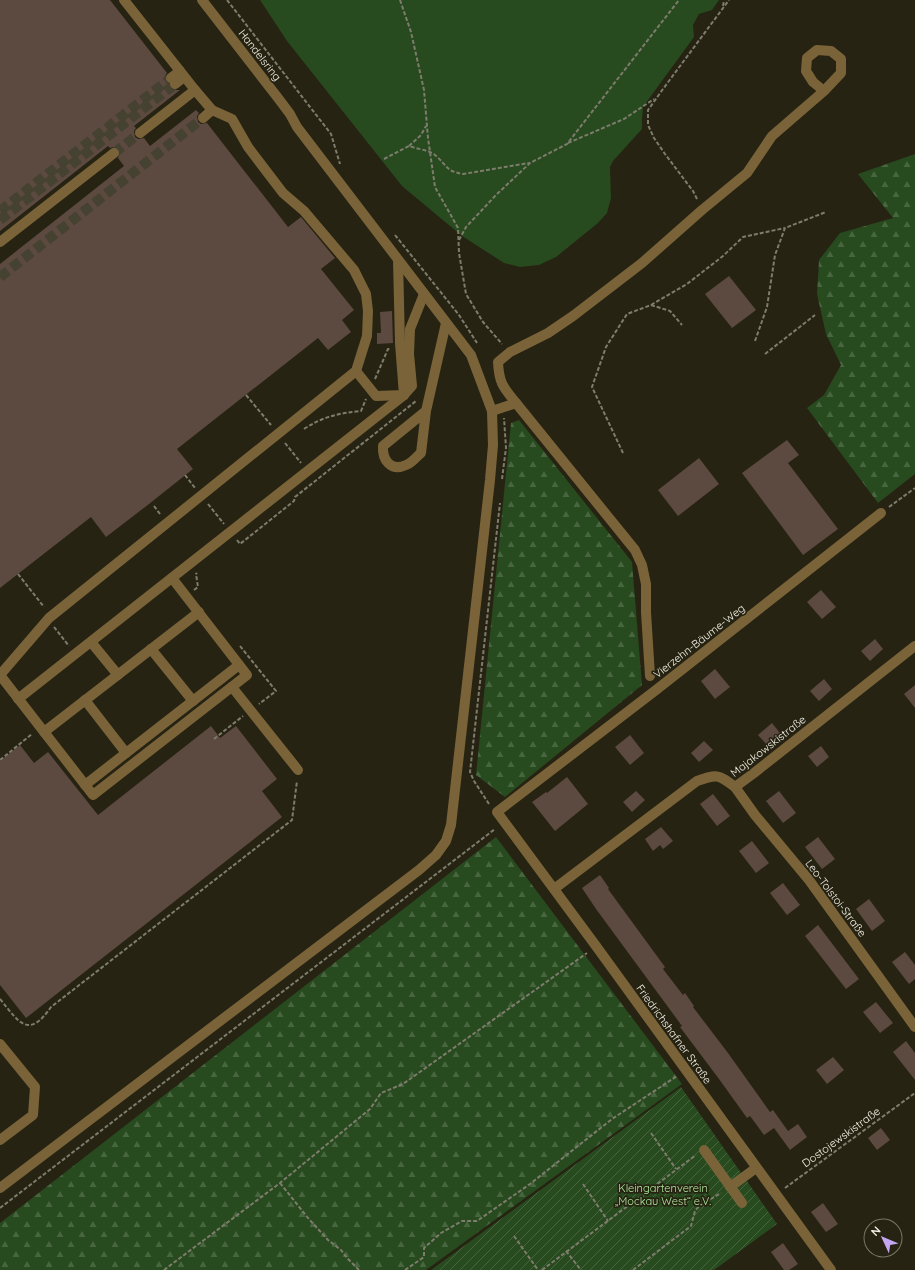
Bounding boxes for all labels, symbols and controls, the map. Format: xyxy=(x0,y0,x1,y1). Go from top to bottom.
street label: Handelsring xyxy=(236,27,284,83)
street label: Vierzehn-Bäume-Weg xyxy=(650,601,748,681)
street label: Majakowskistraße xyxy=(728,712,808,780)
street label: Leo-Tolstoi-Straße xyxy=(802,857,870,939)
street label: Friedrichshafner Straße xyxy=(633,982,715,1086)
street label: Dostojewskistraße xyxy=(799,1104,883,1170)
park label: Kleingartenverein „Mockau West“ e.V. xyxy=(615,1181,711,1208)
north arrow xyxy=(863,1218,903,1258)
text: N xyxy=(868,1223,884,1239)

